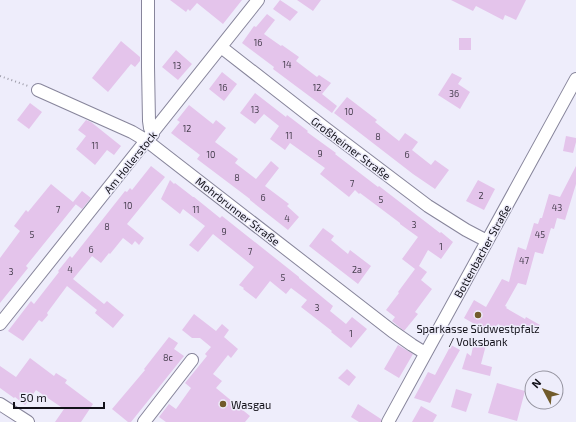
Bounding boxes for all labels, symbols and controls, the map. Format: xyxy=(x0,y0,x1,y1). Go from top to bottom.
house number: 16 xyxy=(254,37,262,48)
house number: 14 xyxy=(282,59,292,70)
house number: 13 xyxy=(173,60,181,71)
house number: 16 xyxy=(219,82,227,93)
house number: 12 xyxy=(313,82,321,93)
house number: 36 xyxy=(449,88,459,99)
house number: 13 xyxy=(251,104,259,115)
house number: 10 xyxy=(344,106,354,117)
street label: Großheimer Straße xyxy=(309,114,393,182)
house number: 12 xyxy=(183,123,191,134)
street label: Am Hollerstock xyxy=(101,128,159,196)
house number: 11 xyxy=(285,130,293,141)
house number: 8 xyxy=(375,131,381,142)
house number: 11 xyxy=(91,140,99,151)
house number: 9 xyxy=(317,148,323,159)
house number: 10 xyxy=(206,149,216,160)
house number: 6 xyxy=(404,149,410,160)
house number: 8 xyxy=(234,172,240,183)
street label: Mohrbrunner Straße xyxy=(193,174,283,248)
house number: 7 xyxy=(350,178,355,189)
house number: 2 xyxy=(478,190,484,201)
house number: 6 xyxy=(260,192,266,203)
house number: 5 xyxy=(379,194,384,205)
house number: 10 xyxy=(123,200,133,211)
street label: Bottenbacher Straße xyxy=(451,202,513,300)
house number: 43 xyxy=(552,202,562,213)
house number: 7 xyxy=(56,204,61,215)
house number: 11 xyxy=(192,204,200,215)
house number: 4 xyxy=(284,213,290,224)
house number: 3 xyxy=(411,219,417,230)
house number: 8 xyxy=(104,221,110,232)
house number: 9 xyxy=(221,226,227,237)
house number: 5 xyxy=(30,229,35,240)
house number: 45 xyxy=(535,229,545,240)
house number: 1 xyxy=(439,241,443,252)
house number: 6 xyxy=(88,244,94,255)
house number: 7 xyxy=(248,246,253,257)
house number: 47 xyxy=(519,255,529,266)
house number: 4 xyxy=(67,264,73,275)
house number: 2a xyxy=(352,264,362,275)
house number: 3 xyxy=(8,266,14,277)
house number: 5 xyxy=(281,272,286,283)
house number: 3 xyxy=(314,302,320,313)
marker: Sparkasse Südwestpfalz / Volksbank xyxy=(473,310,483,320)
place label: Sparkasse Südwestpfalz / Volksbank xyxy=(416,322,540,348)
house number: 1 xyxy=(349,328,353,339)
house number: 8c xyxy=(163,352,174,363)
north arrow xyxy=(524,370,564,410)
text: N xyxy=(529,376,544,390)
scale bar xyxy=(14,384,104,410)
text: 50 m xyxy=(20,390,47,404)
place label: Wasgau xyxy=(231,398,271,411)
marker: Wasgau xyxy=(218,399,228,409)

